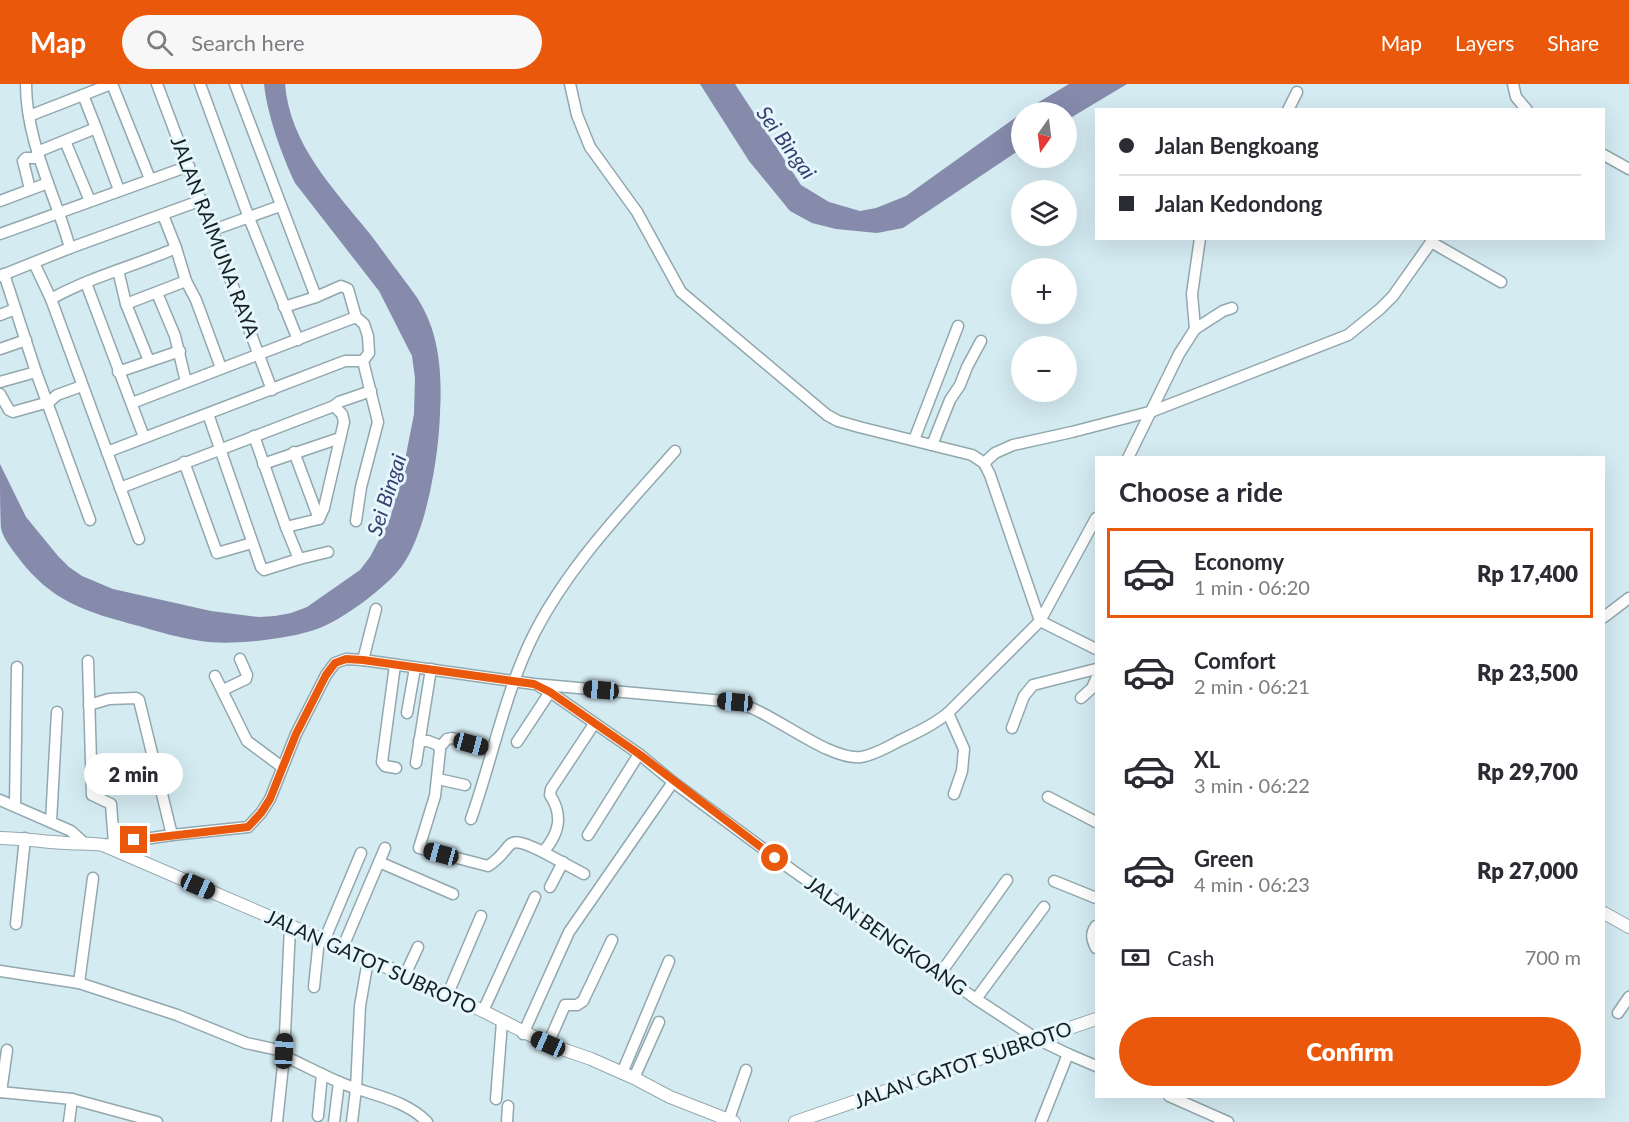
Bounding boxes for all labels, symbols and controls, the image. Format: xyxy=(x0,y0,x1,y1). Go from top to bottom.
search box xyxy=(122,15,542,69)
text: Map xyxy=(30,25,86,59)
icon: search xyxy=(143,26,176,59)
text: Search here xyxy=(191,29,305,56)
text: Map xyxy=(1381,30,1422,55)
text: Layers xyxy=(1455,30,1514,55)
text: Share xyxy=(1547,30,1599,55)
water label: Sei Bingai xyxy=(752,101,822,184)
north arrow xyxy=(1011,102,1077,168)
map controls xyxy=(1011,102,1077,402)
text: Jalan Bengkoang xyxy=(1155,132,1319,159)
street label: JALAN RAIMUNA RAYA xyxy=(166,133,266,341)
button: layers xyxy=(1011,180,1077,246)
text: Jalan Kedondong xyxy=(1155,190,1322,217)
button: + xyxy=(1011,258,1077,324)
button: − xyxy=(1011,336,1077,402)
water label: Sei Bingai xyxy=(361,450,411,538)
text: Choose a ride xyxy=(1119,475,1283,508)
icon: car xyxy=(1122,546,1176,600)
text: Economy xyxy=(1194,548,1284,575)
text: Rp 17,400 xyxy=(1477,560,1578,587)
text: 1 min · 06:20 xyxy=(1194,575,1310,599)
icon: car xyxy=(1122,645,1176,699)
text: Comfort xyxy=(1194,647,1276,674)
text: Rp 23,500 xyxy=(1477,659,1578,686)
text: 2 min · 06:21 xyxy=(1194,674,1310,698)
car xyxy=(582,679,620,701)
car xyxy=(716,691,754,713)
car xyxy=(451,731,491,757)
icon: car xyxy=(1122,744,1176,798)
text: XL xyxy=(1194,746,1220,773)
callout: 2 min xyxy=(84,753,184,795)
text: Rp 29,700 xyxy=(1477,758,1578,785)
text: 2 min xyxy=(109,762,158,786)
text: 3 min · 06:22 xyxy=(1194,773,1310,797)
route end xyxy=(120,826,147,853)
car xyxy=(421,841,461,867)
icon: car xyxy=(1122,843,1176,897)
route start xyxy=(761,844,788,871)
text: Green xyxy=(1194,845,1254,872)
text: Rp 27,000 xyxy=(1477,857,1578,884)
car xyxy=(178,870,218,902)
street label: JALAN BENGKOANG xyxy=(801,870,972,1000)
text: 4 min · 06:23 xyxy=(1194,872,1310,896)
street label: JALAN GATOT SUBROTO xyxy=(262,904,481,1019)
icon: cash xyxy=(1119,941,1152,974)
text: Cash xyxy=(1167,944,1214,971)
text: 700 m xyxy=(1525,945,1581,969)
street label: JALAN GATOT SUBROTO xyxy=(851,1015,1075,1113)
button: Confirm xyxy=(1119,1017,1581,1086)
car xyxy=(528,1028,568,1060)
car xyxy=(274,1033,294,1069)

